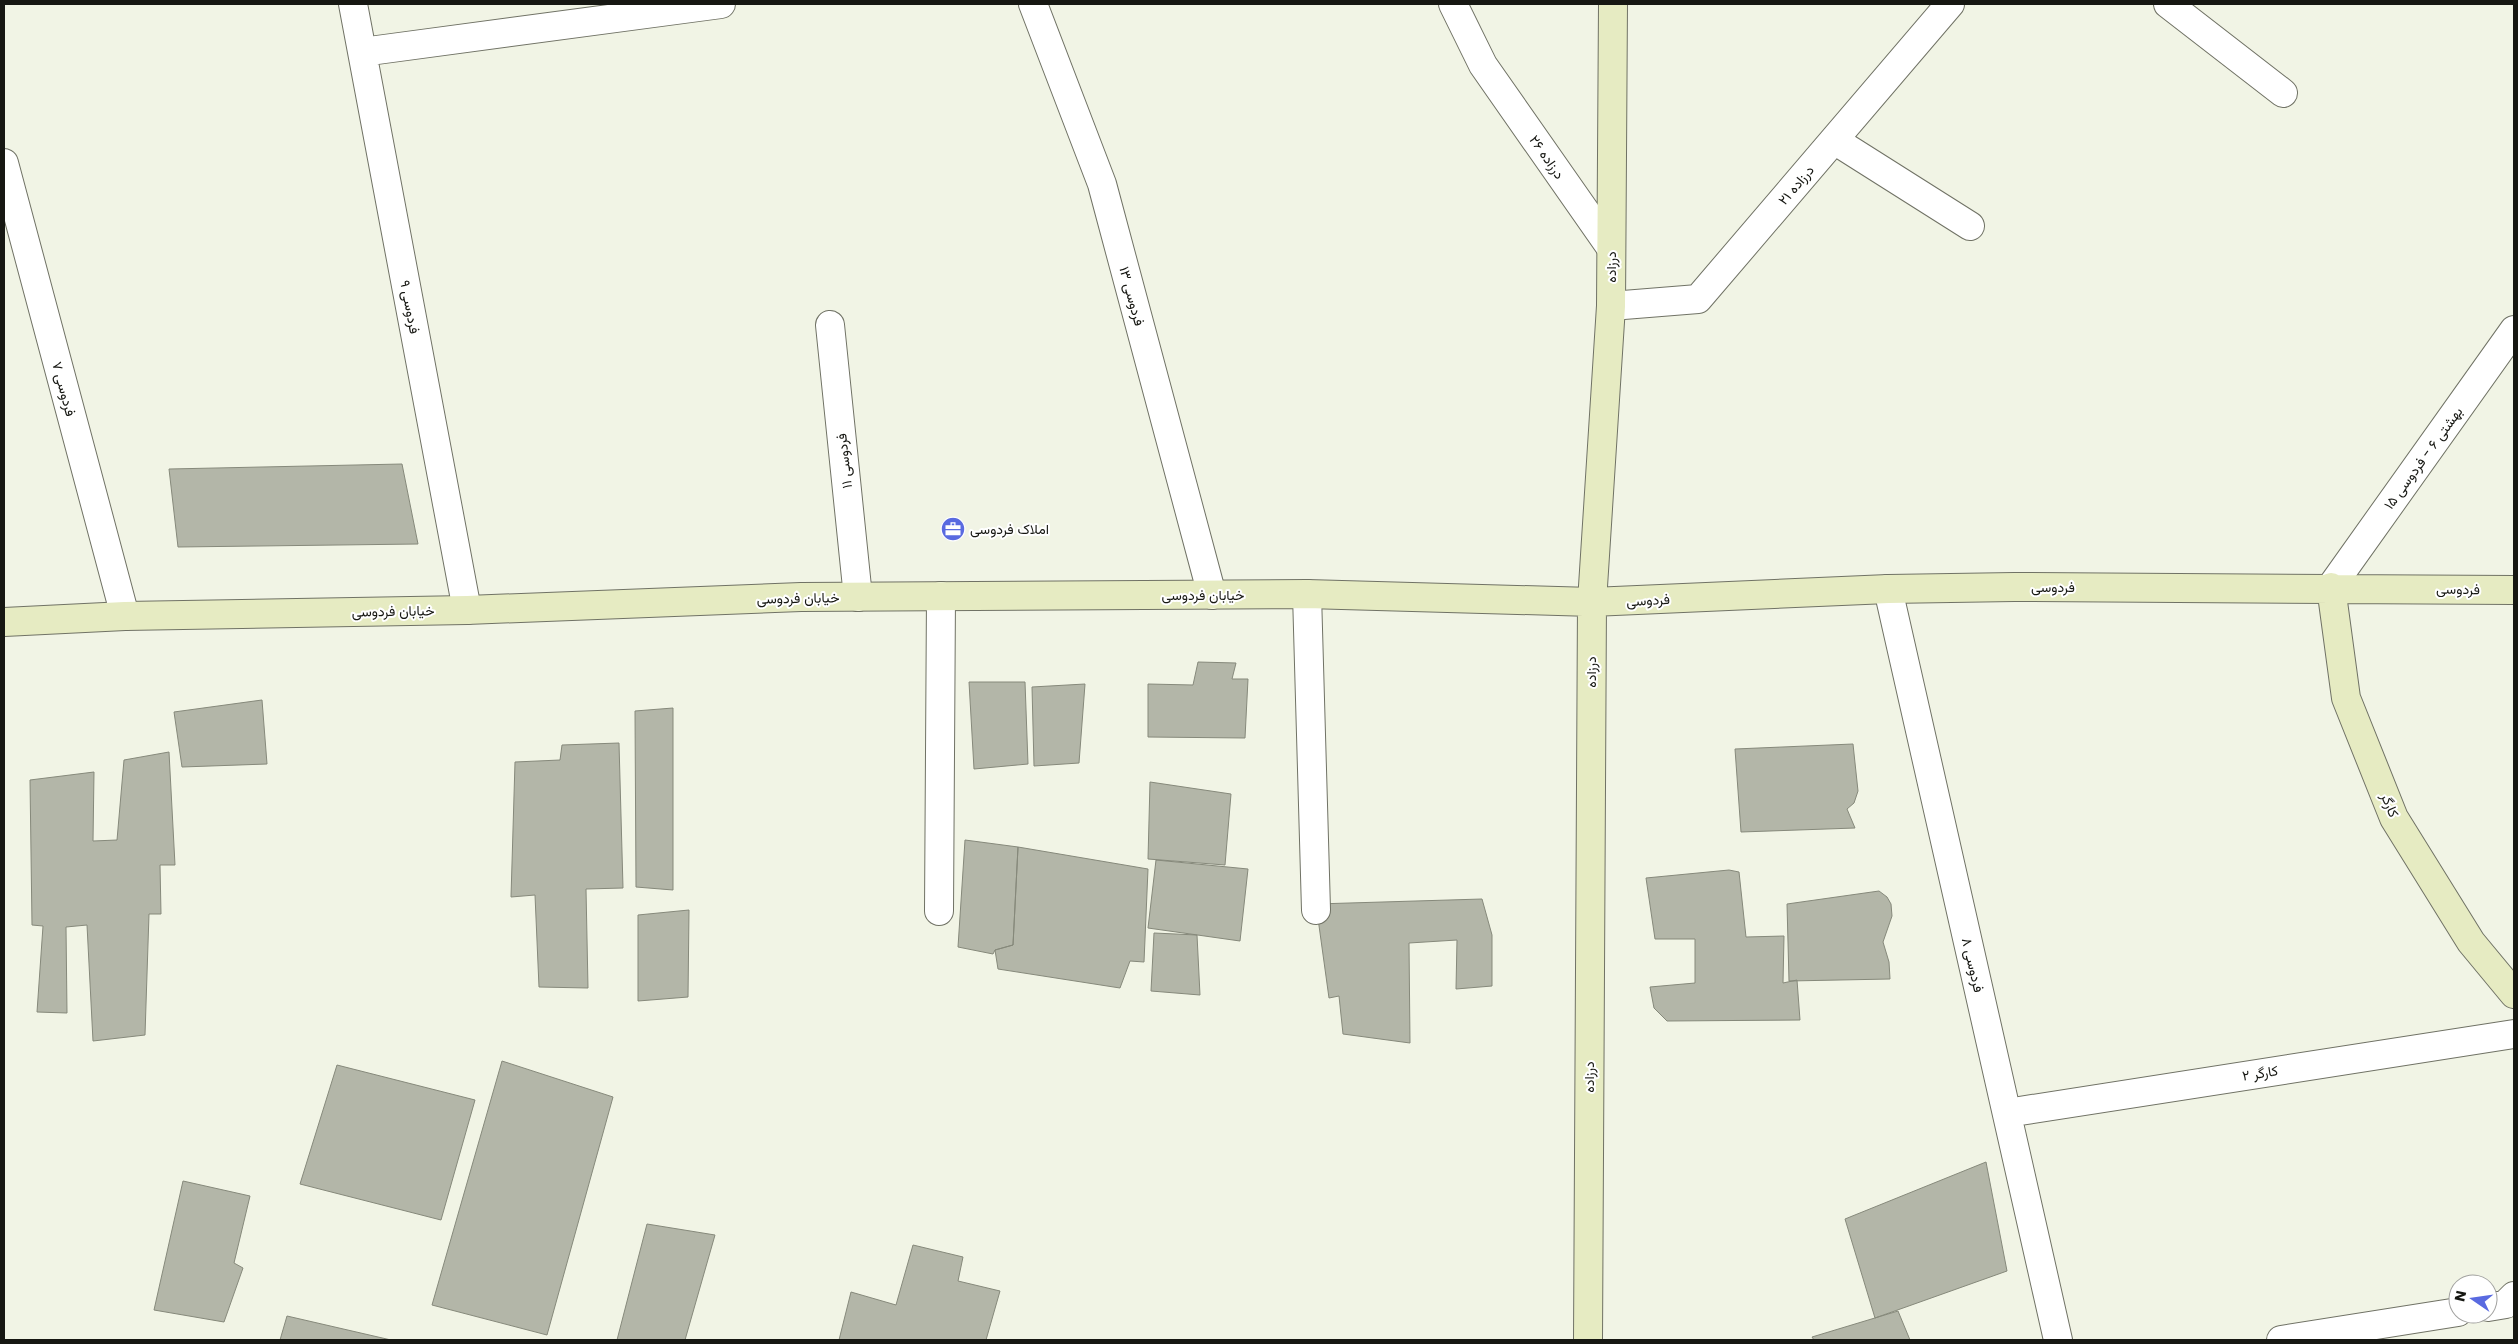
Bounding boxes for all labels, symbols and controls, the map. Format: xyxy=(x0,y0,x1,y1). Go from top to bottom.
street label: درزاده ۲۶ xyxy=(1525,131,1570,183)
street label: درزاده ۲۱ xyxy=(1773,160,1819,209)
street label: درزاده xyxy=(1601,251,1621,283)
street label: فردوسی ۱۳ xyxy=(1114,264,1150,328)
street label: فردوسی ۹ xyxy=(395,278,425,336)
street label: فردوسی ۷ xyxy=(47,359,81,419)
street label: بهشتی ۶ - فردوسی ۱۵ xyxy=(2379,403,2467,513)
street label: فردوسی ۱۱ xyxy=(831,432,857,490)
office icon: املاک فردوسی xyxy=(940,516,966,542)
place label: املاک فردوسی xyxy=(970,519,1049,539)
street label: فردوسی xyxy=(2031,577,2075,597)
street label: فردوسی xyxy=(2436,579,2480,599)
street label: خیابان فردوسی xyxy=(1162,585,1244,605)
street label: خیابان فردوسی xyxy=(756,587,840,609)
street label: فردوسی xyxy=(1626,589,1670,611)
street label: خیابان فردوسی xyxy=(351,600,435,622)
street label: درزاده xyxy=(1581,656,1601,688)
street label: کارگر xyxy=(2376,789,2404,820)
street label: فردوسی ۸ xyxy=(1957,936,1989,994)
street label: کارگر ۲ xyxy=(2241,1060,2279,1086)
street label: درزاده xyxy=(1579,1061,1599,1093)
north arrow xyxy=(2448,1274,2498,1324)
text: N xyxy=(2449,1289,2471,1303)

